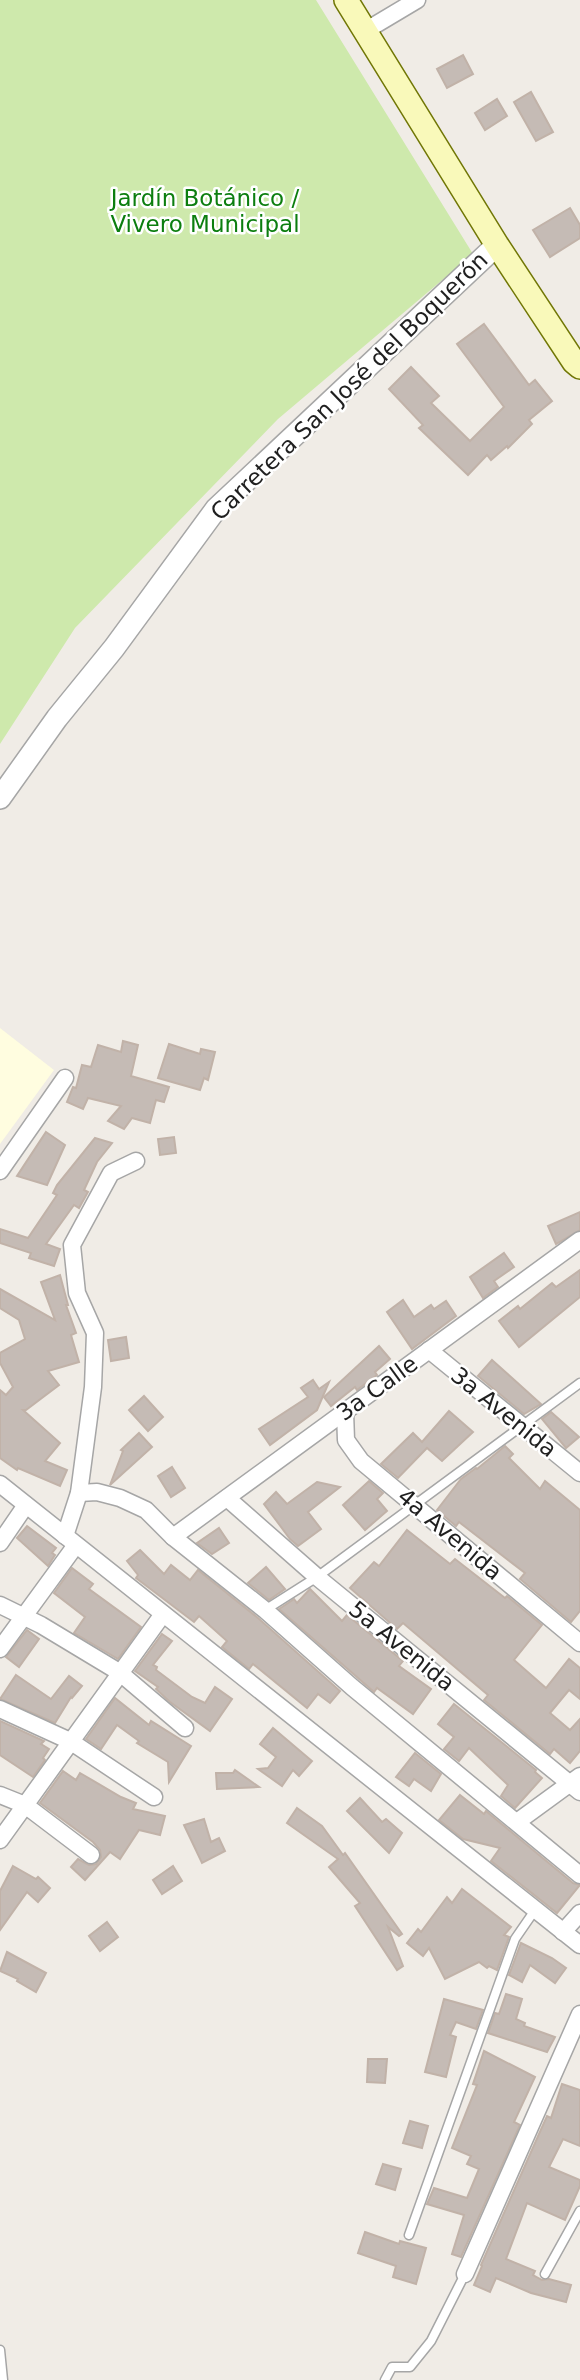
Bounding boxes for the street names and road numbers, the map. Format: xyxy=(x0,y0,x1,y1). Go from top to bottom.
street label: Carretera San José del Boquerón xyxy=(205,247,493,525)
street label: 3a Calle xyxy=(332,1350,422,1426)
street label: 3a Avenida xyxy=(446,1362,562,1462)
street label: 4a Avenida xyxy=(393,1483,507,1585)
street label: 5a Avenida xyxy=(344,1596,460,1696)

